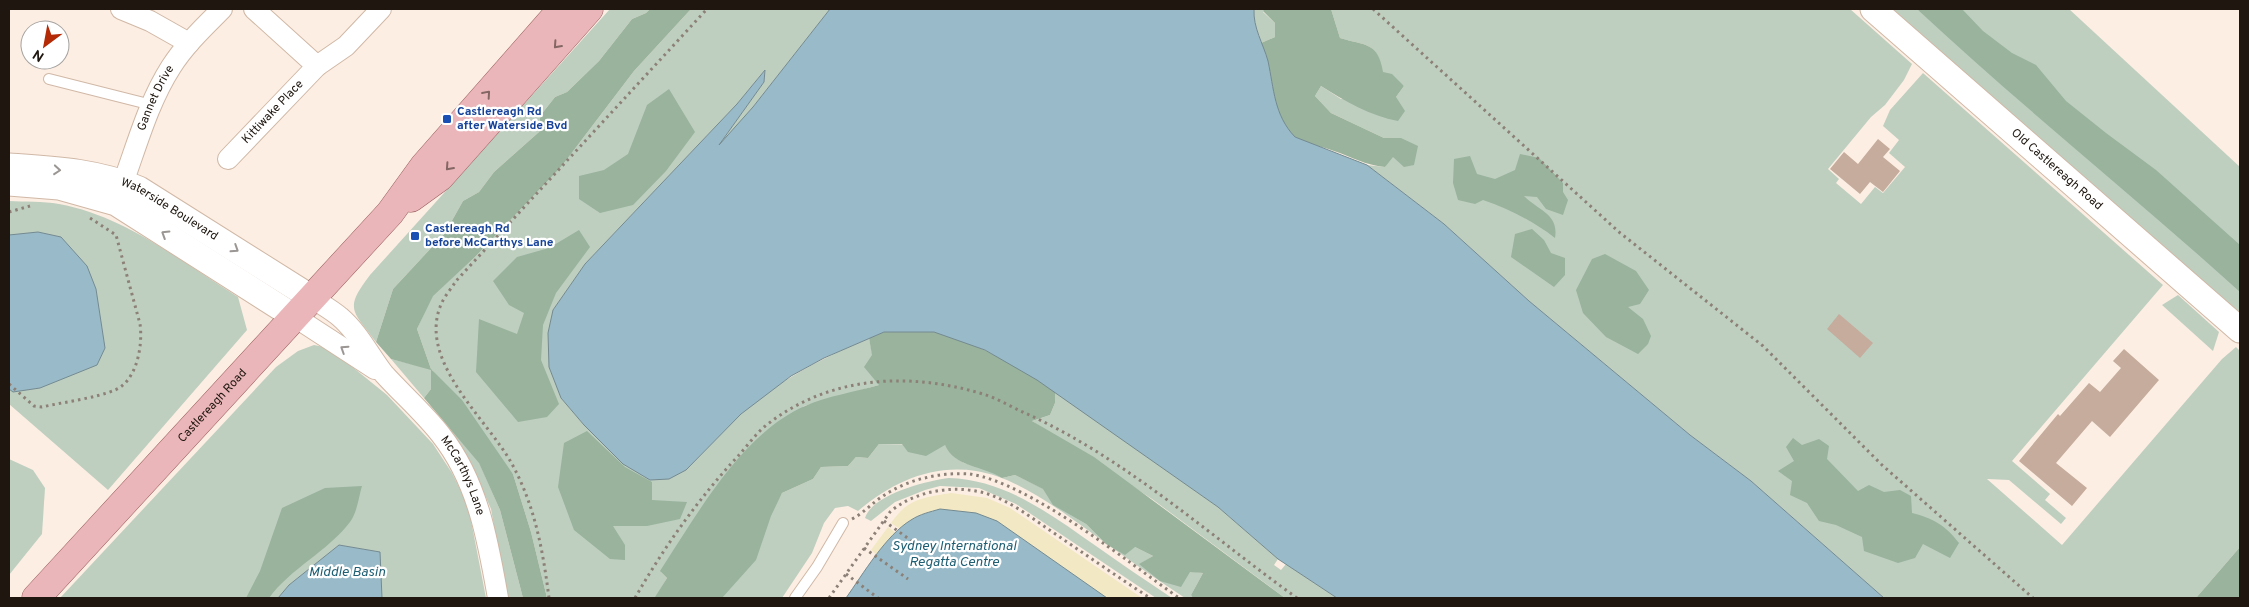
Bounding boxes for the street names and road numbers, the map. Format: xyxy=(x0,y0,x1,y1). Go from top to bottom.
street label: Gannet Drive xyxy=(134,62,178,133)
street label: Kittiwake Place xyxy=(239,77,307,147)
street label: Old Castlereagh Road xyxy=(2008,125,2106,214)
street label: Waterside Boulevard xyxy=(119,175,221,245)
street label: Castlereagh Road xyxy=(175,365,251,446)
street label: McCarthys Lane xyxy=(436,433,488,517)

